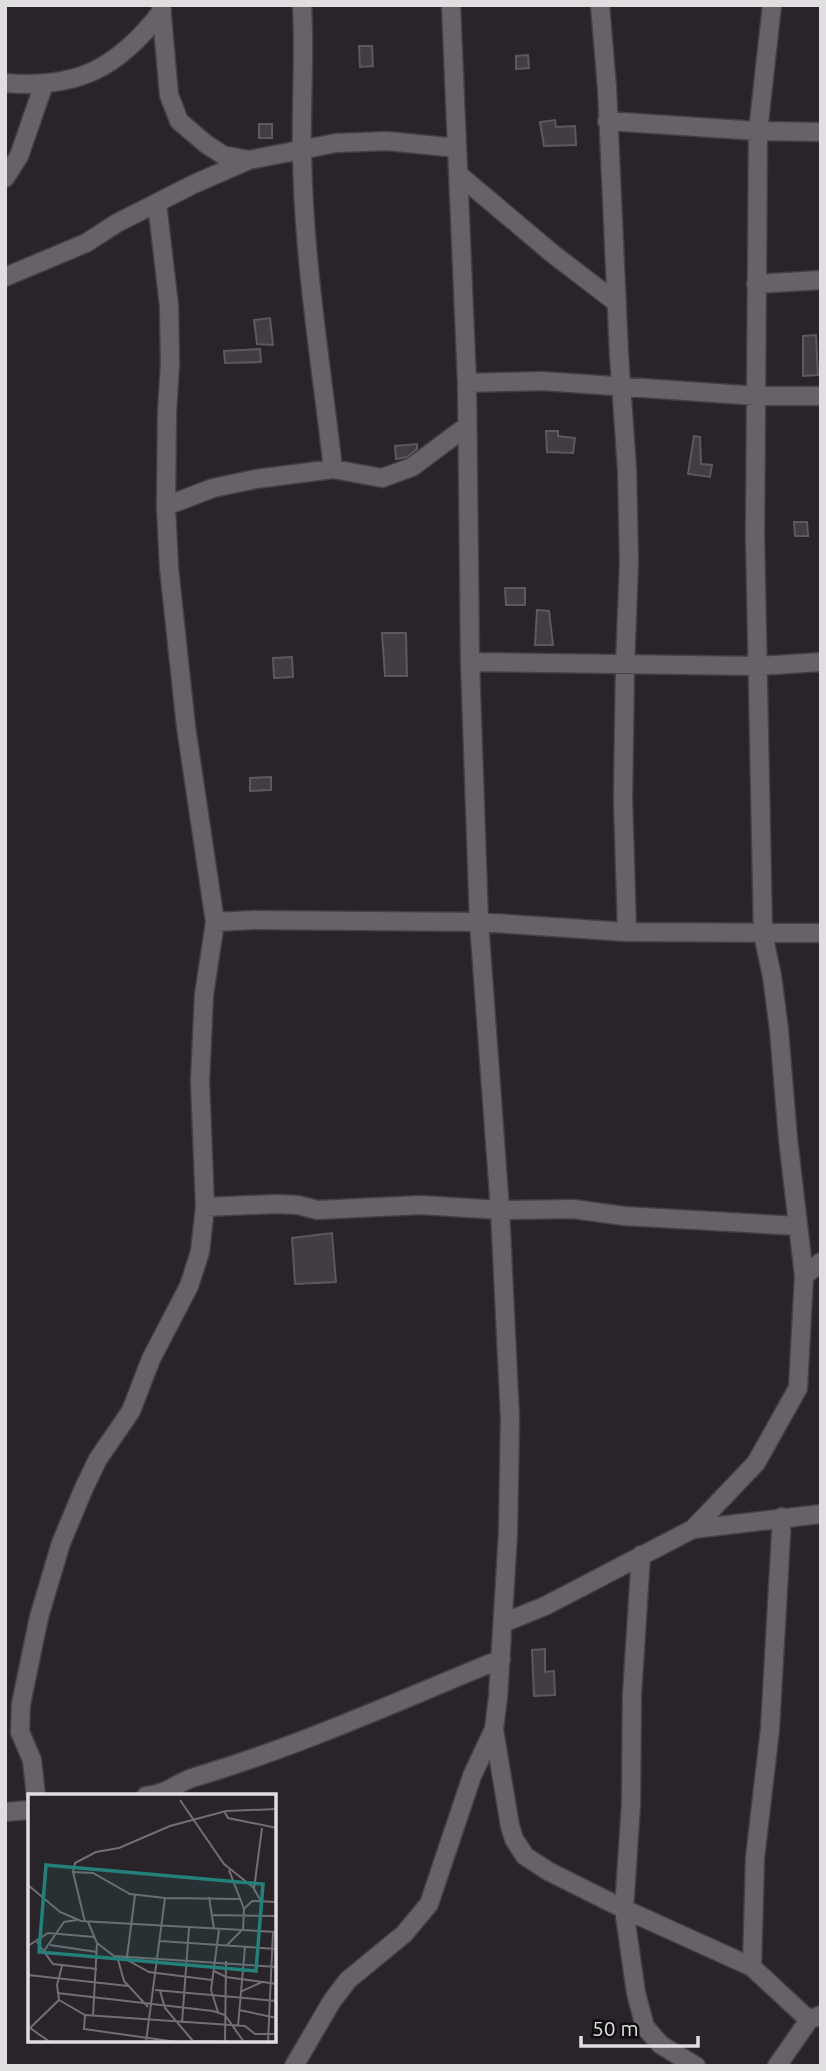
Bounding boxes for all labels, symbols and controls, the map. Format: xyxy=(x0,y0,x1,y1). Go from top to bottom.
inset map xyxy=(28,1794,276,2043)
scale bar xyxy=(581,2004,698,2048)
text: 50 m xyxy=(592,2016,639,2040)

